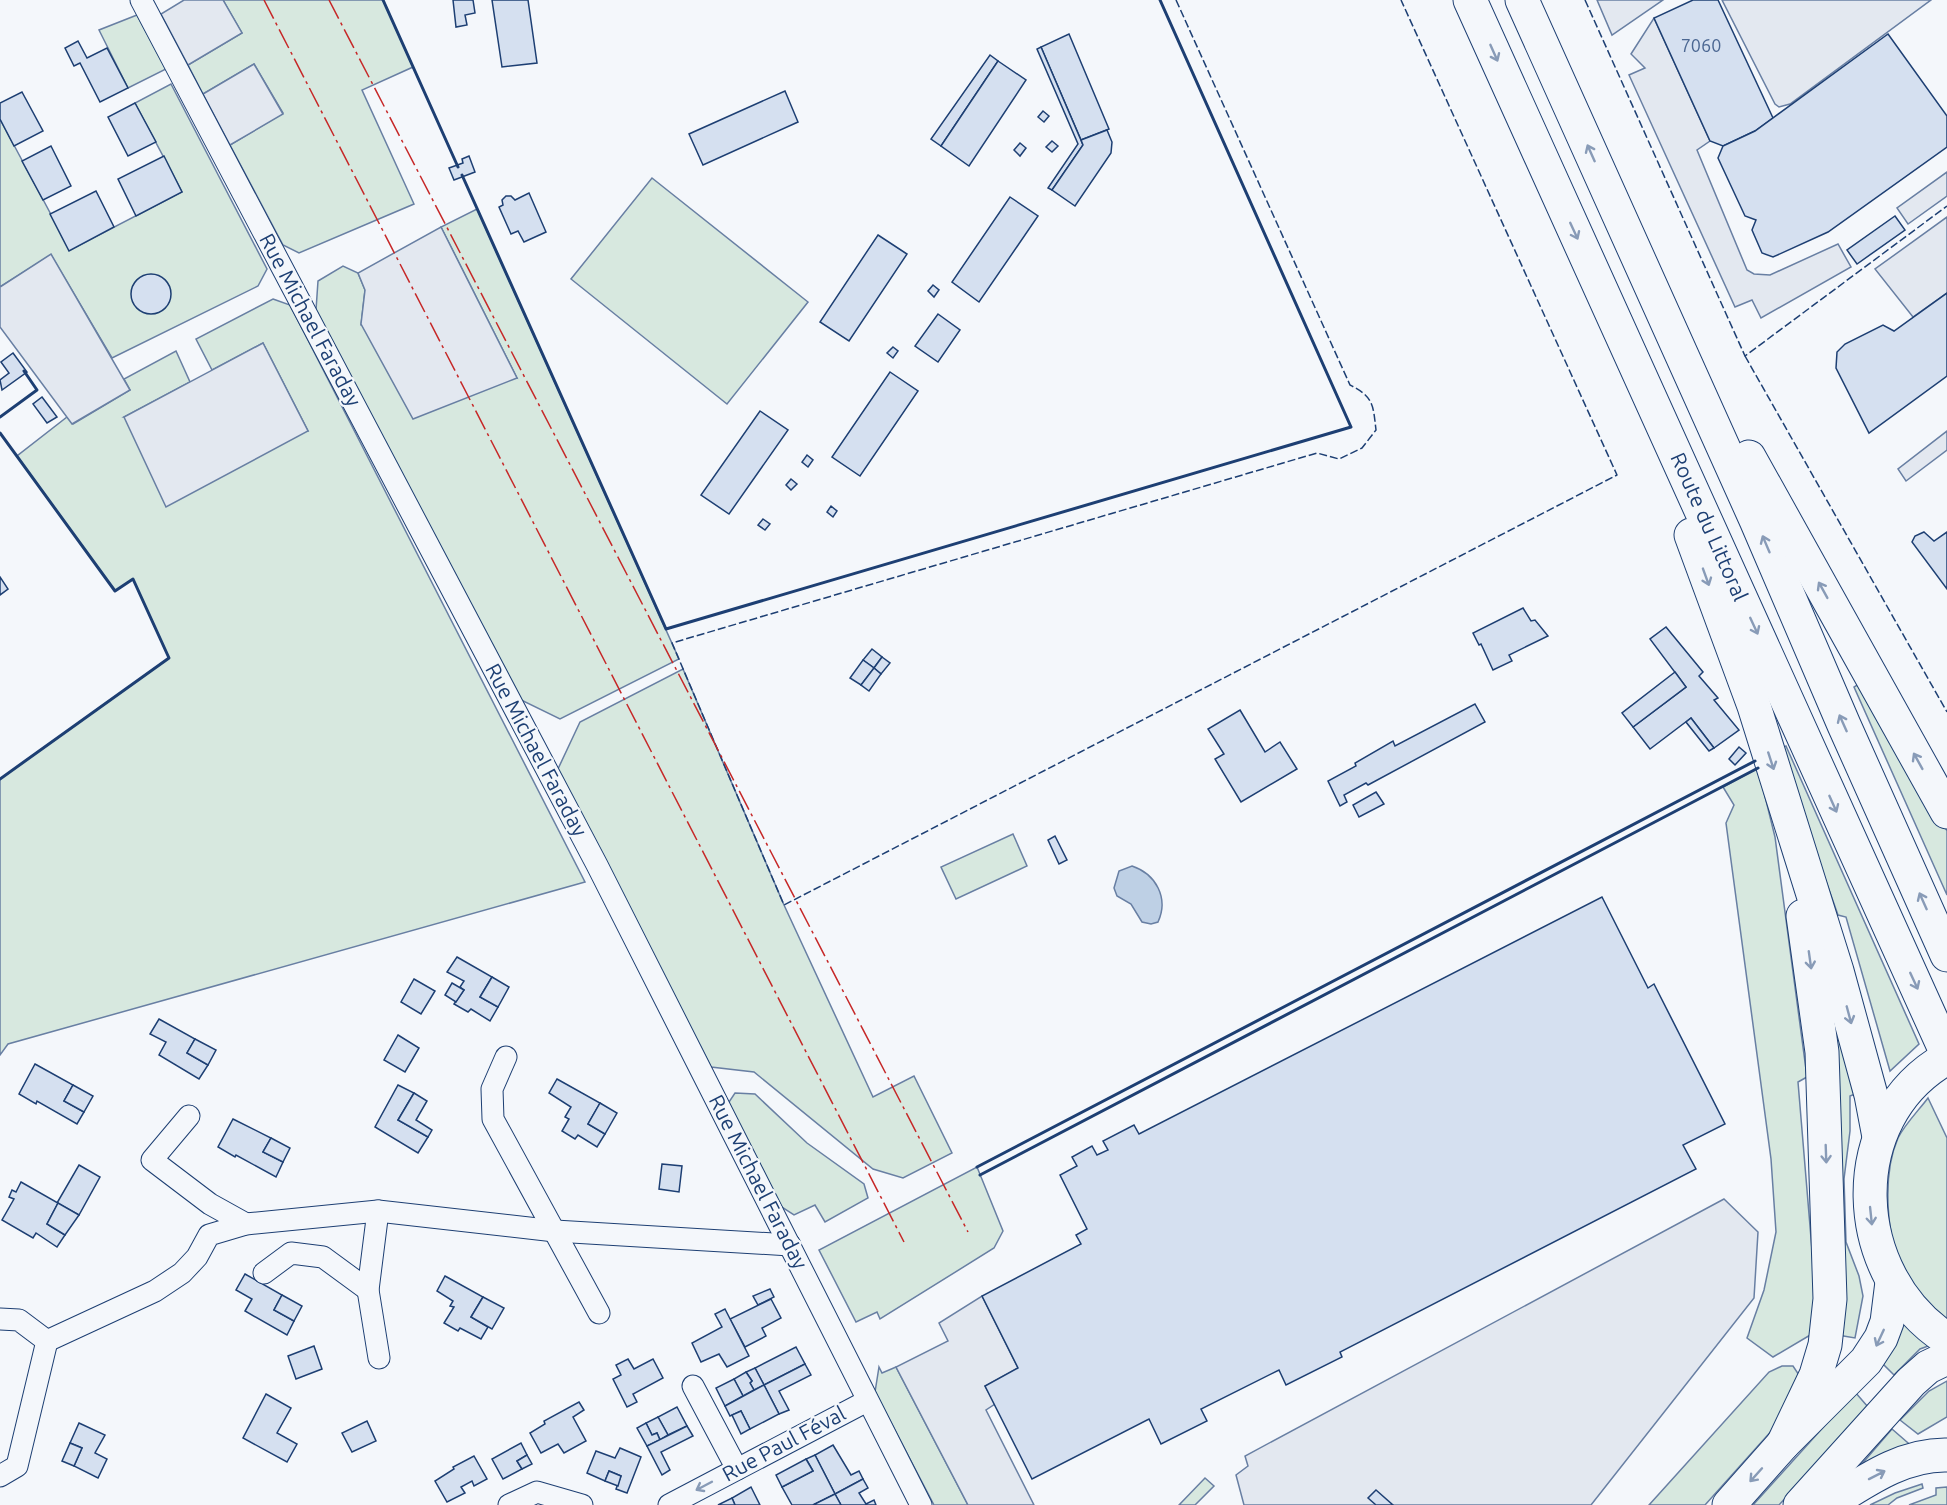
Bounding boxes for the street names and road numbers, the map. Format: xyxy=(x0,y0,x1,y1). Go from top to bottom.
street label: Rue Michael Faraday xyxy=(255,229,367,410)
street label: Route du Littoral xyxy=(1666,449,1753,604)
street label: Rue Michael Faraday xyxy=(481,659,593,840)
street label: Rue Michael Faraday xyxy=(705,1090,813,1273)
street label: Rue Paul Féval xyxy=(718,1401,849,1486)

